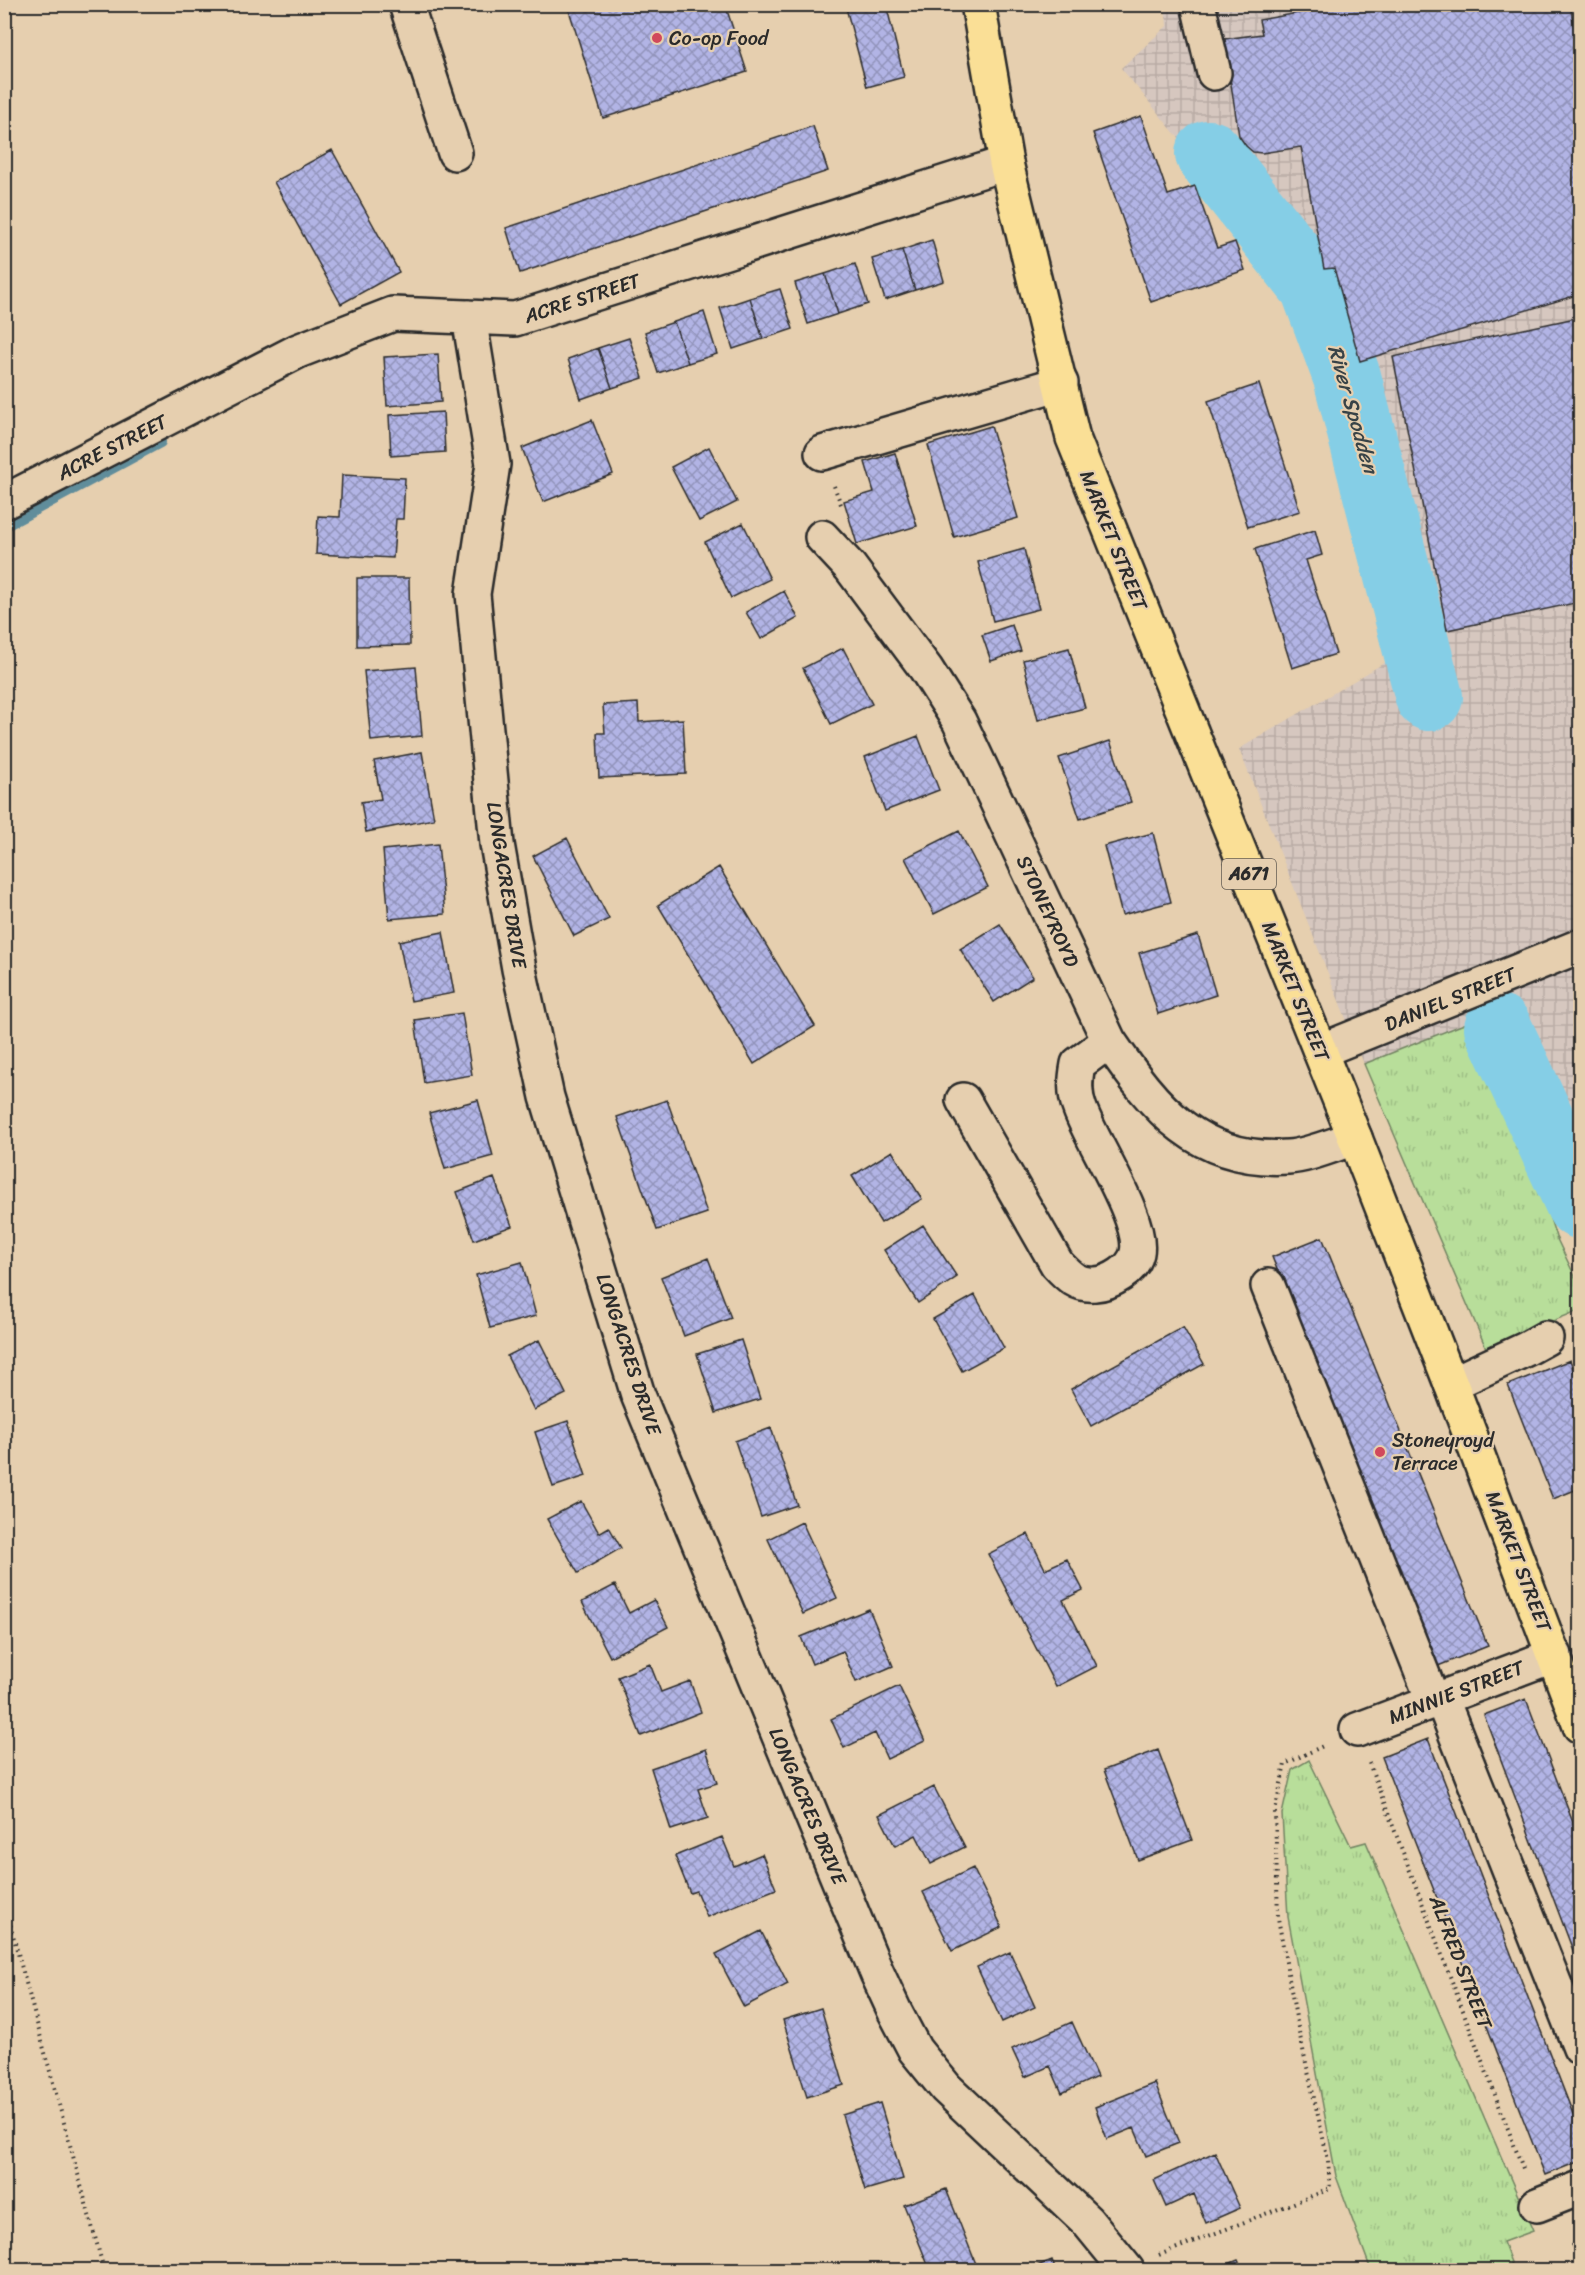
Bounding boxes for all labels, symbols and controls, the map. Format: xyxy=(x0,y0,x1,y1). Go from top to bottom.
place label: Co-op Food xyxy=(669,21,770,56)
marker: Co-op Food xyxy=(650,31,664,45)
street label: ACRE STREET xyxy=(519,263,646,334)
water label: River Spodden xyxy=(1317,340,1390,480)
street label: ACRE STREET xyxy=(50,404,175,491)
street label: MARKET STREET xyxy=(1069,465,1158,617)
street label: LONGACRES DRIVE xyxy=(476,799,537,973)
street label: STONEYROYD xyxy=(1006,849,1089,973)
road number: A671 xyxy=(1222,859,1276,889)
street label: MARKET STREET xyxy=(1251,916,1340,1068)
street label: DANIEL STREET xyxy=(1379,956,1523,1042)
street label: LONGACRES DRIVE xyxy=(586,1269,672,1441)
place label: Stoneyroyd Terrace xyxy=(1392,1423,1495,1481)
marker: Stoneyroyd Terrace xyxy=(1373,1445,1387,1459)
street label: MARKET STREET xyxy=(1476,1486,1562,1638)
street label: MINNIE STREET xyxy=(1383,1650,1531,1734)
street label: LONGACRES DRIVE xyxy=(759,1722,857,1892)
street label: ALFRED STREET xyxy=(1419,1889,1503,2035)

